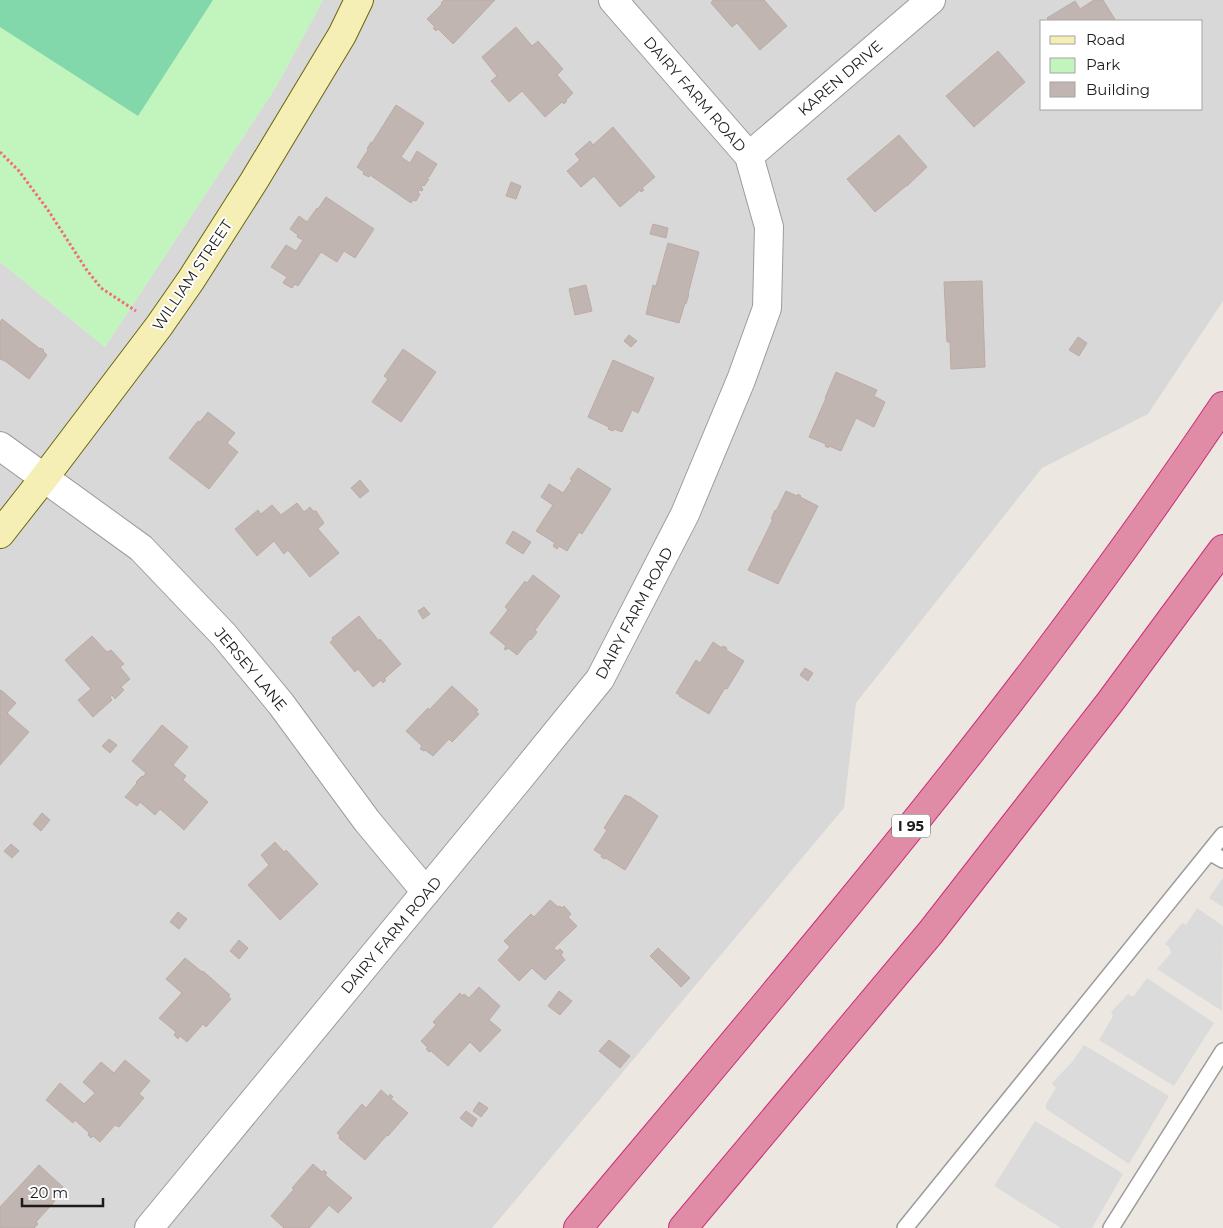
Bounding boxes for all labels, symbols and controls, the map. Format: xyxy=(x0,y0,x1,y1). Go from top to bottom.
legend xyxy=(1040,20,1203,110)
text: Road xyxy=(1086,30,1125,49)
street label: DAIRY FARM ROAD xyxy=(640,32,750,156)
street label: KAREN DRIVE xyxy=(794,36,886,120)
text: Park xyxy=(1086,55,1120,74)
text: Building xyxy=(1086,80,1150,99)
street label: WILLIAM STREET xyxy=(148,216,236,334)
street label: DAIRY FARM ROAD xyxy=(591,544,677,682)
street label: JERSEY LANE xyxy=(210,623,291,714)
road number: I 95 xyxy=(892,814,930,838)
street label: DAIRY FARM ROAD xyxy=(336,873,446,997)
scale bar xyxy=(22,1176,104,1208)
text: 20 m xyxy=(30,1183,68,1202)

